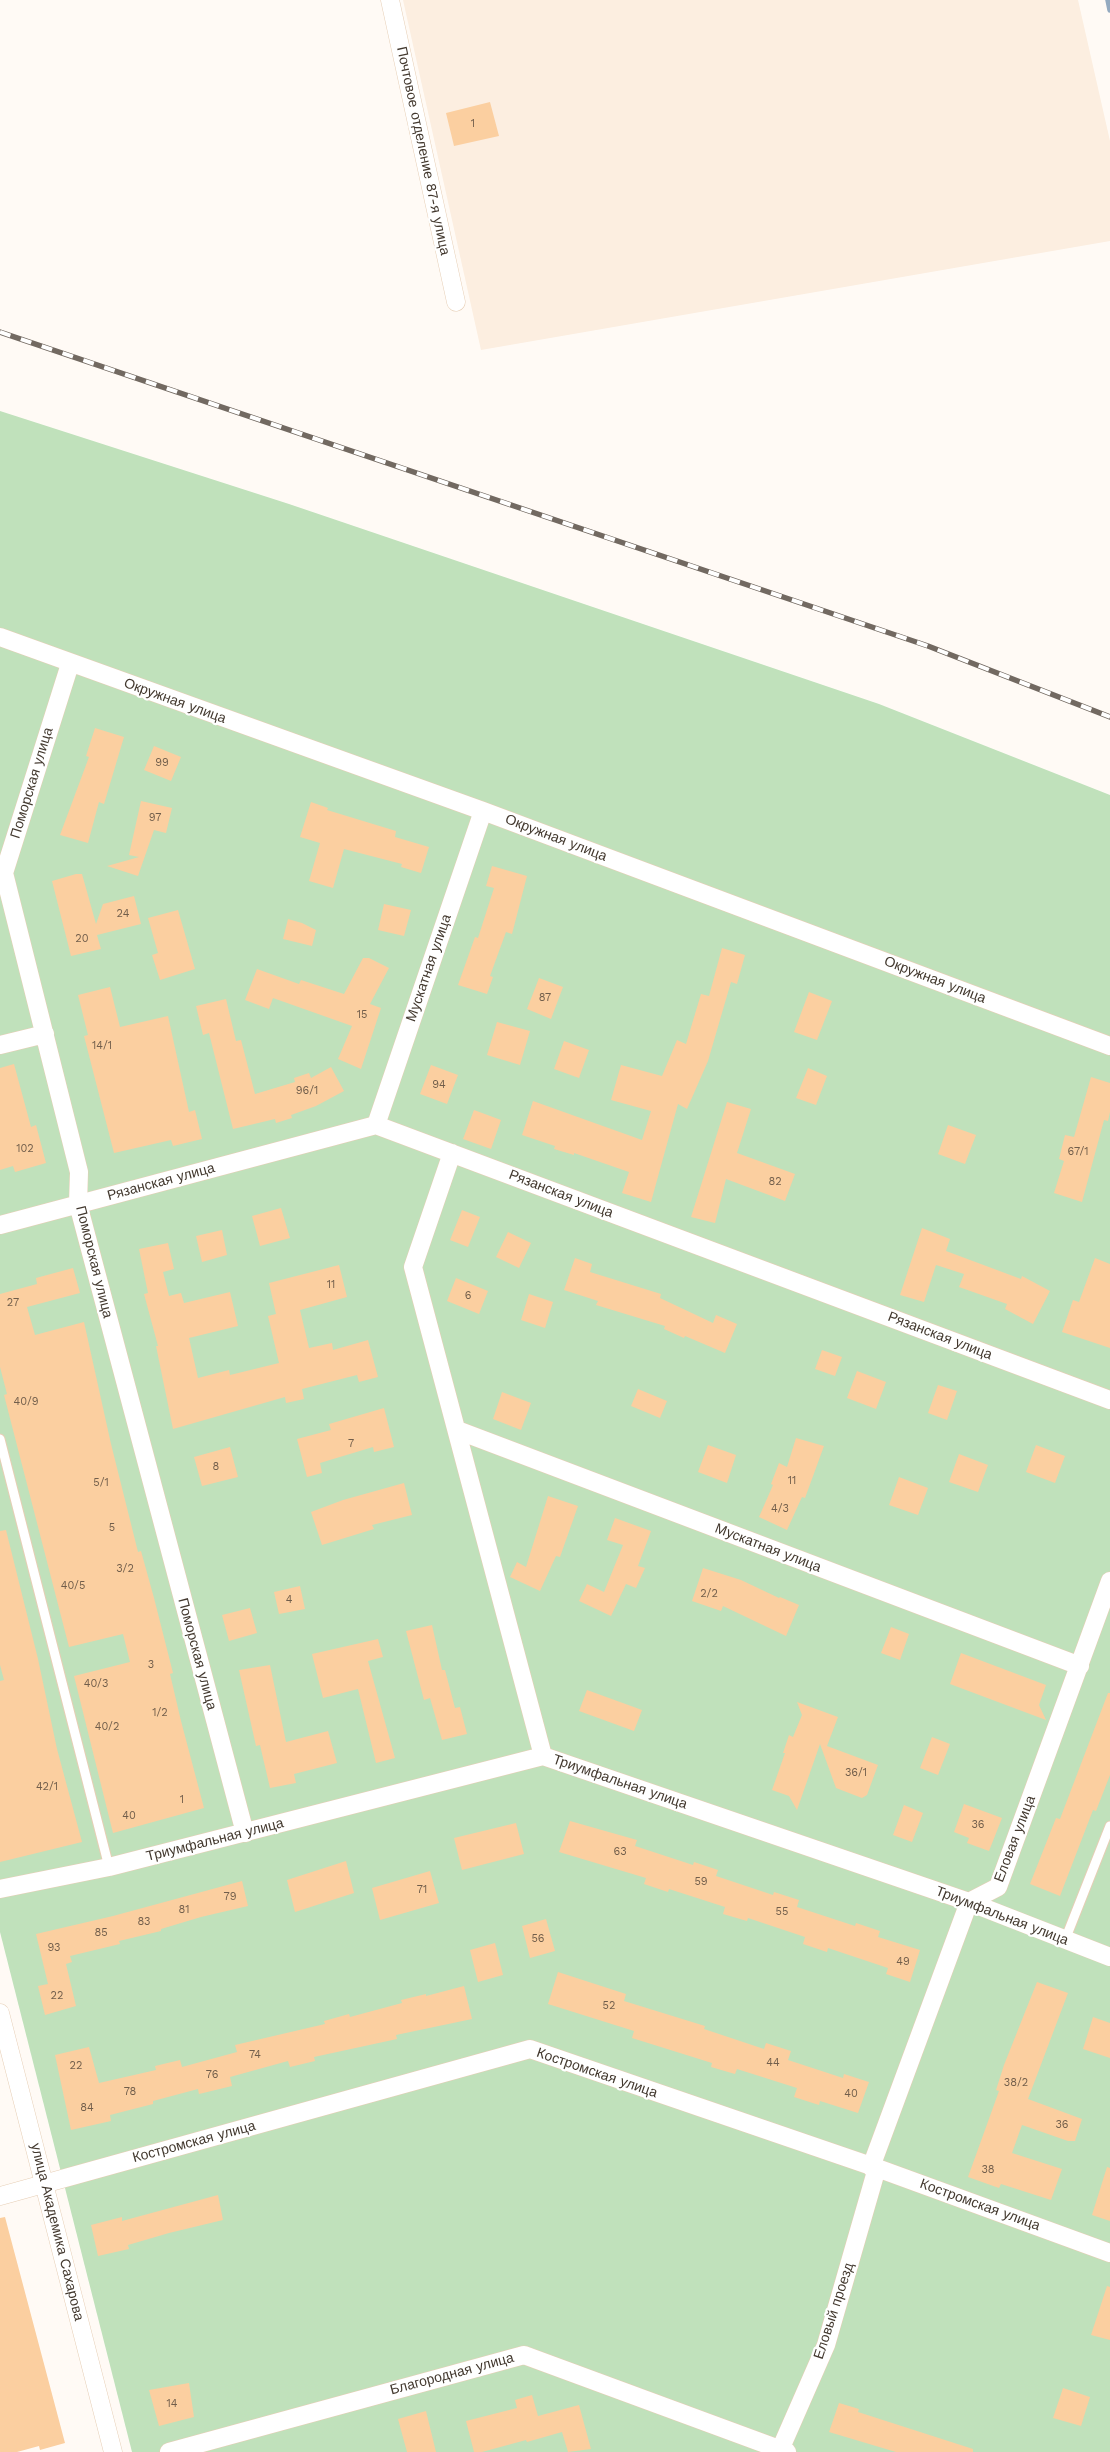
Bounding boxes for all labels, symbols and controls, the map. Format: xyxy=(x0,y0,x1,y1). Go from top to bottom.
street label: Почтовое отделение 87-я улица xyxy=(393,45,453,257)
house number: 1 xyxy=(471,117,475,131)
street label: Окружная улица xyxy=(122,675,228,727)
street label: Поморская улица xyxy=(7,726,57,840)
house number: 99 xyxy=(155,756,169,770)
house number: 97 xyxy=(149,811,161,825)
street label: Окружная улица xyxy=(503,811,609,865)
house number: 24 xyxy=(117,907,129,921)
street label: Мускатная улица xyxy=(403,912,455,1024)
house number: 20 xyxy=(75,932,89,946)
street label: Окружная улица xyxy=(882,953,988,1007)
house number: 87 xyxy=(539,991,551,1005)
house number: 15 xyxy=(357,1008,367,1022)
house number: 14/1 xyxy=(92,1039,112,1053)
house number: 94 xyxy=(432,1078,446,1092)
house number: 96/1 xyxy=(296,1084,318,1098)
house number: 102 xyxy=(16,1142,34,1156)
house number: 67/1 xyxy=(1067,1145,1089,1159)
street label: Рязанская улица xyxy=(105,1160,217,1204)
street label: Рязанская улица xyxy=(506,1166,616,1222)
house number: 82 xyxy=(768,1175,782,1189)
street label: Поморская улица xyxy=(72,1204,116,1320)
house number: 11 xyxy=(327,1278,335,1292)
house number: 6 xyxy=(465,1289,471,1303)
house number: 27 xyxy=(7,1296,19,1310)
street label: Рязанская улица xyxy=(885,1308,995,1364)
house number: 40/9 xyxy=(13,1395,39,1409)
house number: 7 xyxy=(348,1437,354,1451)
house number: 8 xyxy=(213,1460,219,1474)
house number: 11 xyxy=(788,1474,796,1488)
house number: 5/1 xyxy=(93,1476,109,1490)
house number: 4/3 xyxy=(771,1502,789,1516)
street label: Мускатная улица xyxy=(713,1520,823,1576)
house number: 5 xyxy=(109,1521,115,1535)
house number: 3/2 xyxy=(116,1562,134,1576)
house number: 40/5 xyxy=(61,1579,85,1593)
house number: 2/2 xyxy=(700,1587,718,1601)
house number: 4 xyxy=(286,1593,292,1607)
street label: Поморская улица xyxy=(174,1596,220,1712)
house number: 3 xyxy=(148,1658,154,1672)
house number: 40/3 xyxy=(84,1677,108,1691)
house number: 1/2 xyxy=(152,1706,168,1720)
house number: 40/2 xyxy=(95,1720,119,1734)
street label: Триумфальная улица xyxy=(551,1751,689,1813)
house number: 36/1 xyxy=(845,1766,867,1780)
house number: 42/1 xyxy=(36,1780,58,1794)
house number: 1 xyxy=(180,1793,184,1807)
street label: Еловая улица xyxy=(991,1793,1039,1885)
house number: 40 xyxy=(122,1809,136,1823)
street label: Триумфальная улица xyxy=(145,1815,285,1865)
house number: 36 xyxy=(971,1818,985,1832)
house number: 63 xyxy=(613,1845,627,1859)
house number: 59 xyxy=(694,1875,708,1889)
house number: 71 xyxy=(417,1883,427,1897)
street label: Триумфальная улица xyxy=(933,1883,1071,1949)
house number: 79 xyxy=(224,1890,236,1904)
house number: 81 xyxy=(178,1903,190,1917)
house number: 55 xyxy=(776,1905,788,1919)
house number: 83 xyxy=(138,1915,150,1929)
house number: 85 xyxy=(94,1926,108,1940)
house number: 56 xyxy=(531,1932,545,1946)
house number: 93 xyxy=(48,1941,60,1955)
house number: 49 xyxy=(896,1955,910,1969)
house number: 22 xyxy=(51,1989,63,2003)
house number: 52 xyxy=(603,1999,615,2013)
street label: Костромская улица xyxy=(534,2044,660,2102)
house number: 74 xyxy=(249,2048,261,2062)
house number: 44 xyxy=(766,2056,780,2070)
house number: 22 xyxy=(70,2059,82,2073)
house number: 76 xyxy=(206,2068,218,2082)
house number: 38/2 xyxy=(1004,2076,1028,2090)
house number: 78 xyxy=(124,2085,136,2099)
house number: 40 xyxy=(844,2087,858,2101)
house number: 84 xyxy=(80,2101,94,2115)
street label: Костромская улица xyxy=(131,2118,257,2166)
house number: 36 xyxy=(1055,2118,1069,2132)
street label: улица Академика Сахарова xyxy=(27,2141,87,2323)
house number: 38 xyxy=(981,2163,995,2177)
street label: Костромская улица xyxy=(918,2175,1042,2235)
street label: Еловый проезд xyxy=(810,2261,858,2361)
street label: Благородная улица xyxy=(388,2349,516,2399)
house number: 14 xyxy=(166,2397,178,2411)

